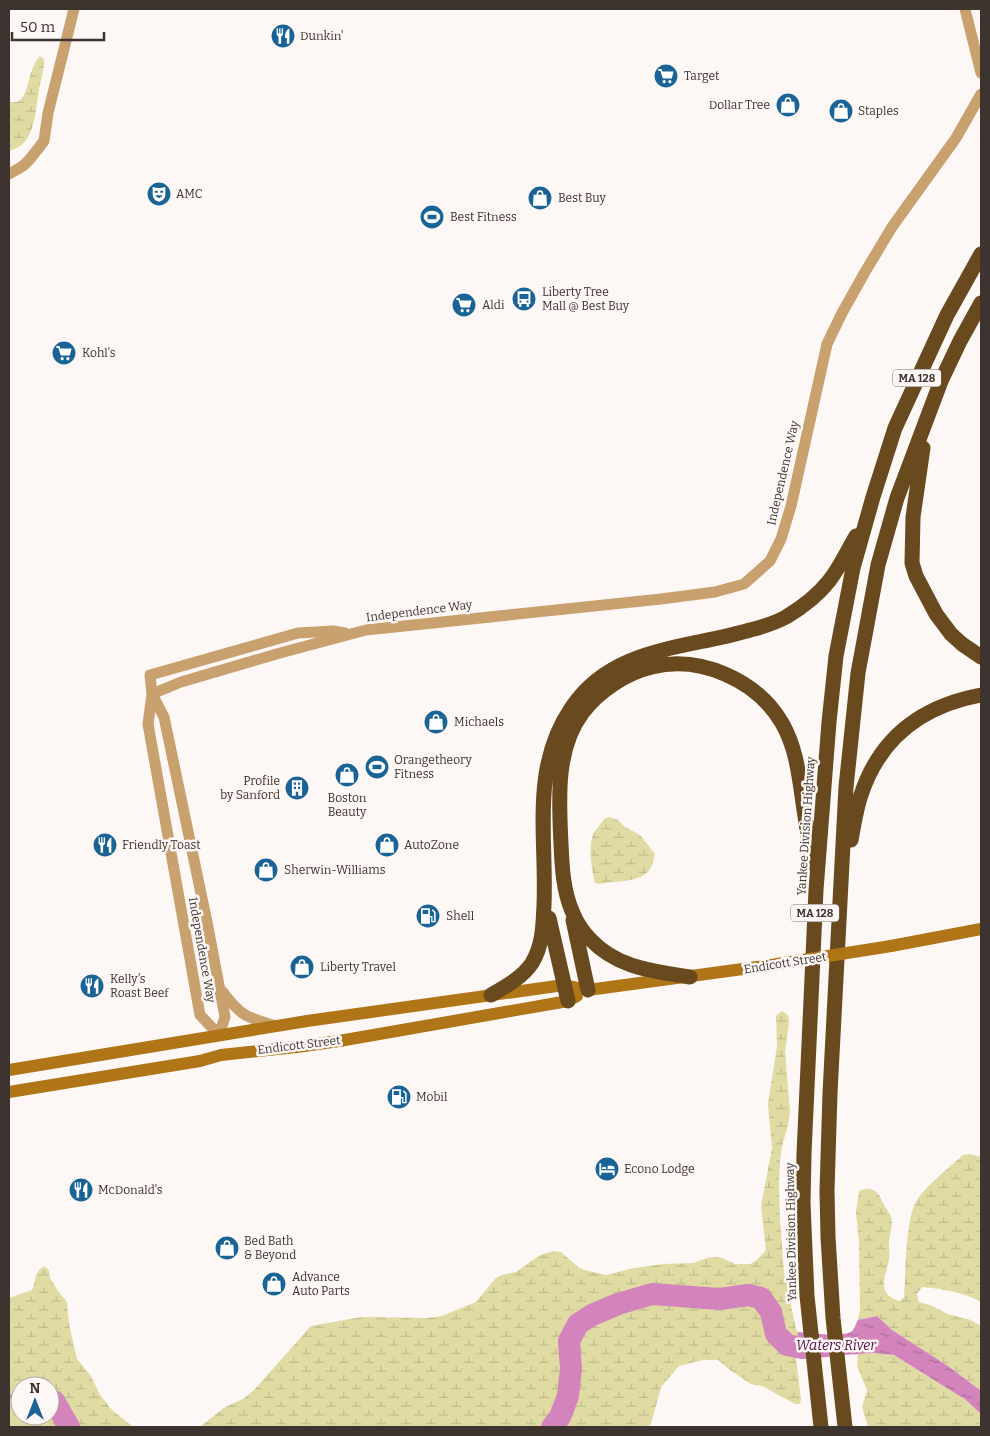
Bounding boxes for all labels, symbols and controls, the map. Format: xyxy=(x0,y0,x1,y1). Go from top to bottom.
scale bar xyxy=(12,10,105,42)
text: 50 m xyxy=(20,18,56,36)
restaurant icon: Dunkin' xyxy=(270,23,296,49)
place label: Dunkin' xyxy=(300,29,343,43)
supermarket icon: Target xyxy=(653,63,679,89)
place label: Target xyxy=(684,69,720,83)
shop icon: Dollar Tree xyxy=(775,92,801,118)
place label: Dollar Tree xyxy=(709,98,770,112)
shop icon: Staples xyxy=(828,98,854,124)
place label: Staples xyxy=(858,104,899,118)
theatre icon: AMC xyxy=(146,181,172,207)
shop icon: Best Buy xyxy=(527,185,553,211)
place label: AMC xyxy=(176,187,203,201)
place label: Best Buy xyxy=(558,191,606,205)
sports icon: Best Fitness xyxy=(419,204,445,230)
place label: Best Fitness xyxy=(450,210,517,224)
place label: Liberty Tree Mall @ Best Buy xyxy=(542,285,630,313)
bus stop icon: Liberty Tree Mall @ Best Buy xyxy=(511,286,537,312)
supermarket icon: Aldi xyxy=(451,292,477,318)
place label: Aldi xyxy=(482,298,505,312)
supermarket icon: Kohl's xyxy=(51,340,77,366)
place label: Kohl's xyxy=(82,346,116,360)
road number: MA 128 xyxy=(893,369,941,386)
street label: Independence Way xyxy=(764,419,802,527)
street label: Independence Way xyxy=(365,597,474,624)
shop icon: Michaels xyxy=(423,709,449,735)
place label: Michaels xyxy=(454,715,504,729)
place label: Orangetheory Fitness xyxy=(394,753,473,781)
sports icon: Orangetheory Fitness xyxy=(364,754,390,780)
street label: Yankee Division Highway xyxy=(794,755,818,896)
shop icon: Boston Beauty xyxy=(334,762,360,788)
place label: Profile by Sanford xyxy=(220,774,280,802)
building icon: Profile by Sanford xyxy=(284,775,310,801)
place label: Boston Beauty xyxy=(328,791,367,819)
restaurant icon: Friendly Toast xyxy=(92,832,118,858)
shop icon: AutoZone xyxy=(374,832,400,858)
place label: Friendly Toast xyxy=(122,838,201,852)
place label: AutoZone xyxy=(404,838,459,852)
shop icon: Sherwin-Williams xyxy=(253,857,279,883)
place label: Sherwin-Williams xyxy=(284,863,386,877)
street label: Independence Way xyxy=(186,896,218,1004)
fuel station icon: Shell xyxy=(415,903,441,929)
road number: MA 128 xyxy=(791,904,839,921)
place label: Shell xyxy=(446,909,475,923)
street label: Endicott Street xyxy=(743,949,828,976)
shop icon: Liberty Travel xyxy=(289,954,315,980)
place label: Liberty Travel xyxy=(320,960,396,974)
place label: Kelly's Roast Beef xyxy=(110,972,169,1000)
restaurant icon: Kelly's Roast Beef xyxy=(79,973,105,999)
street label: Endicott Street xyxy=(257,1033,342,1057)
fuel station icon: Mobil xyxy=(386,1084,412,1110)
place label: Mobil xyxy=(416,1090,448,1104)
hotel icon: Econo Lodge xyxy=(594,1156,620,1182)
place label: Econo Lodge xyxy=(624,1162,695,1176)
street label: Yankee Division Highway xyxy=(783,1162,799,1302)
restaurant icon: McDonald's xyxy=(68,1177,94,1203)
place label: McDonald's xyxy=(98,1183,163,1197)
place label: Bed Bath & Beyond xyxy=(244,1234,296,1262)
shop icon: Bed Bath & Beyond xyxy=(214,1235,240,1261)
place label: Advance Auto Parts xyxy=(292,1270,350,1298)
shop icon: Advance Auto Parts xyxy=(261,1271,287,1297)
water label: Waters River xyxy=(796,1337,877,1354)
north arrow xyxy=(10,1376,60,1426)
text: N xyxy=(30,1380,41,1397)

